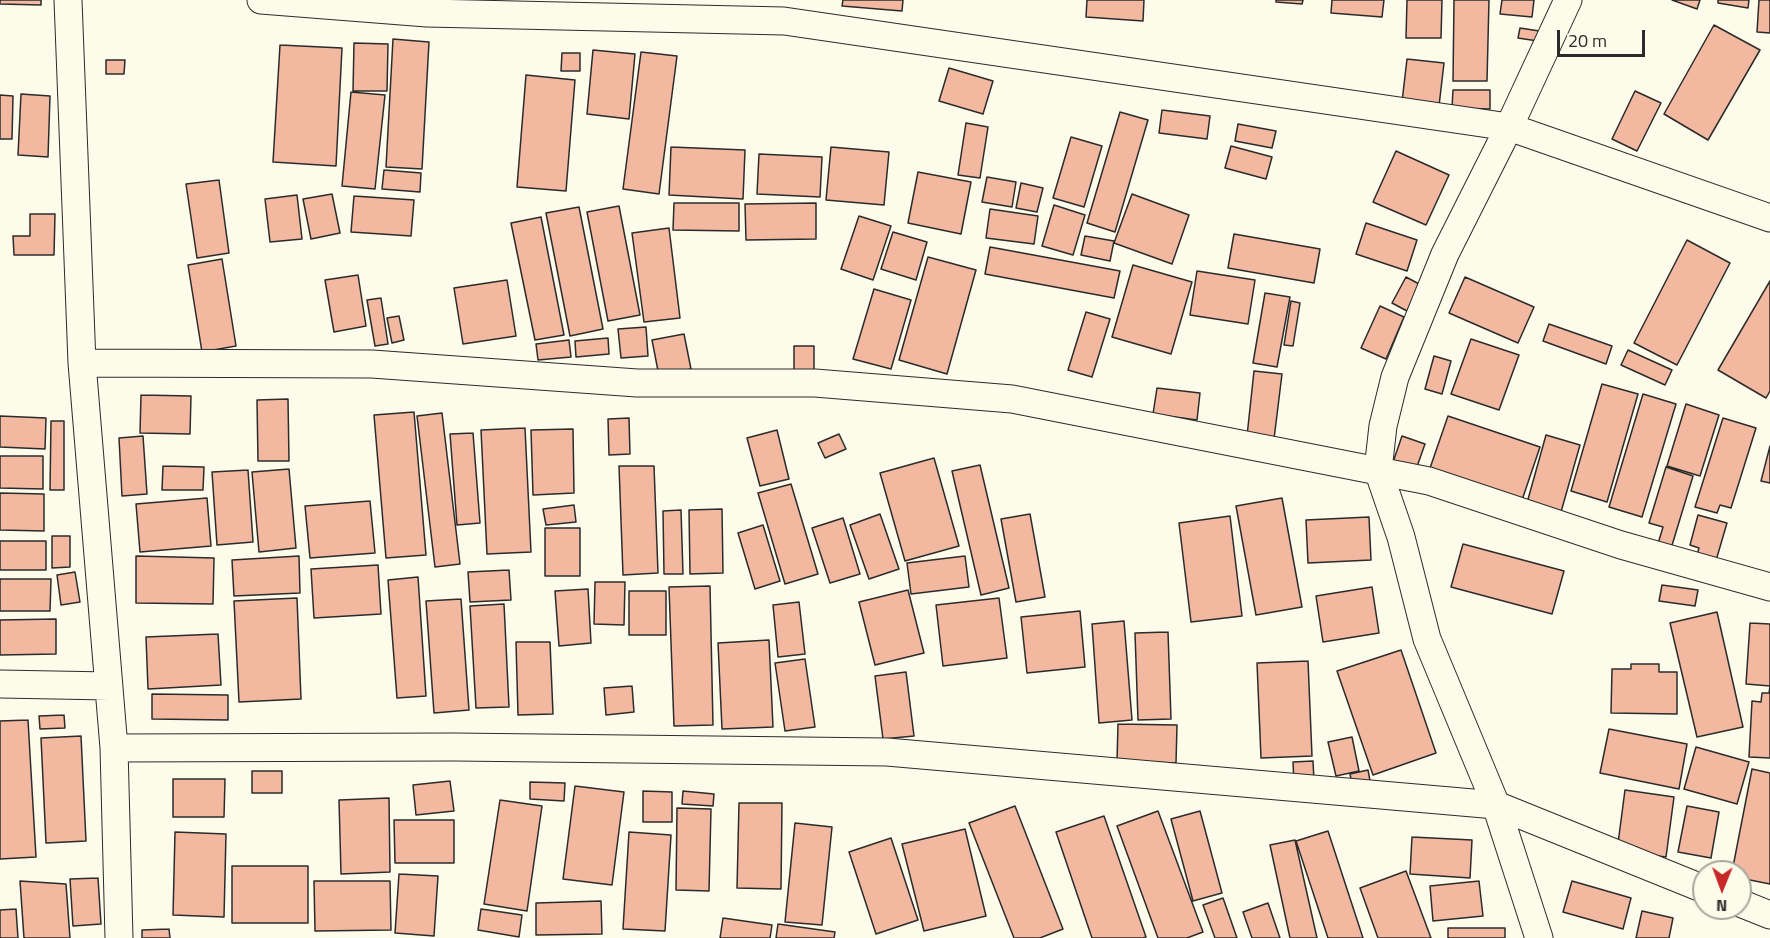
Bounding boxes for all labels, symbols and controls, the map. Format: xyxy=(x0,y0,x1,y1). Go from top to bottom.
scale bar xyxy=(1560,18,1648,56)
text: 20 m xyxy=(1568,27,1607,54)
north arrow xyxy=(1692,860,1752,920)
text: N xyxy=(1716,894,1727,918)

